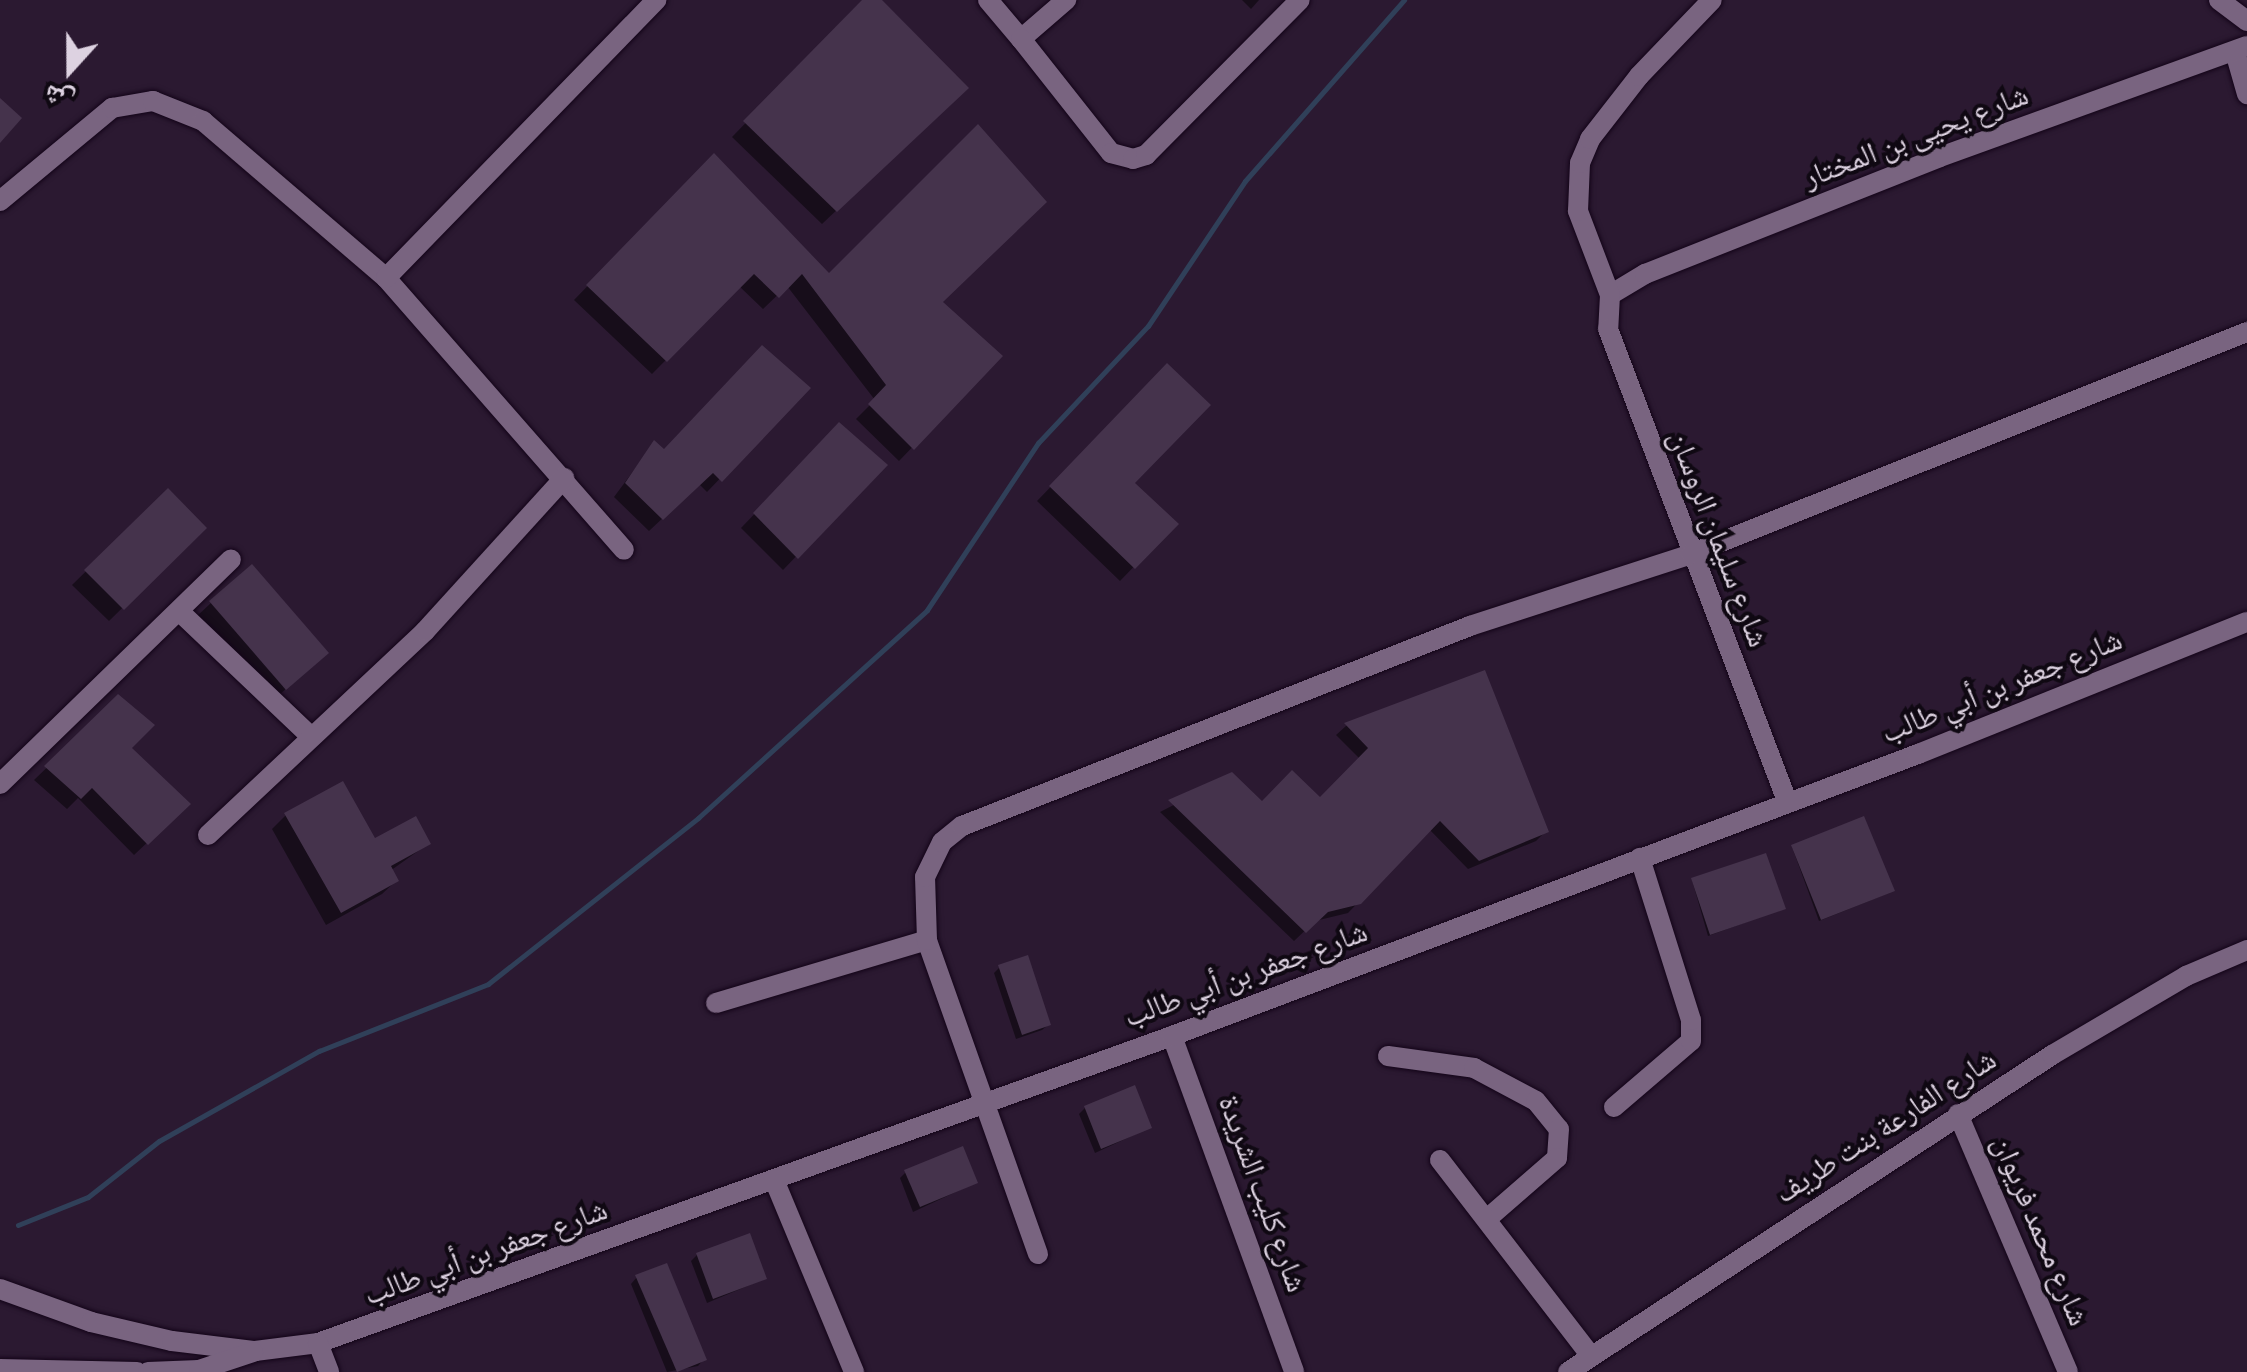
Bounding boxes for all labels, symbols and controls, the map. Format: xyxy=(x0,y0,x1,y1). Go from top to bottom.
north arrow xyxy=(20,20,120,120)
text: ش xyxy=(38,74,80,122)
street label: شارع يحيى بن المختار xyxy=(1798,77,2034,197)
street label: شارع سليمان الروسان xyxy=(1660,426,1776,652)
street label: شارع جعفر بن أبي طالب xyxy=(1876,622,2128,752)
street label: شارع جعفر بن أبي طالب xyxy=(1119,914,1373,1036)
street label: شارع الفارعة بنت طريف xyxy=(1769,1042,2003,1212)
street label: شارع كليب الشريدة xyxy=(1210,1091,1314,1297)
street label: شارع محمد فريوان xyxy=(1984,1131,2096,1331)
street label: شارع جعفر بن أبي طالب xyxy=(359,1192,613,1314)

